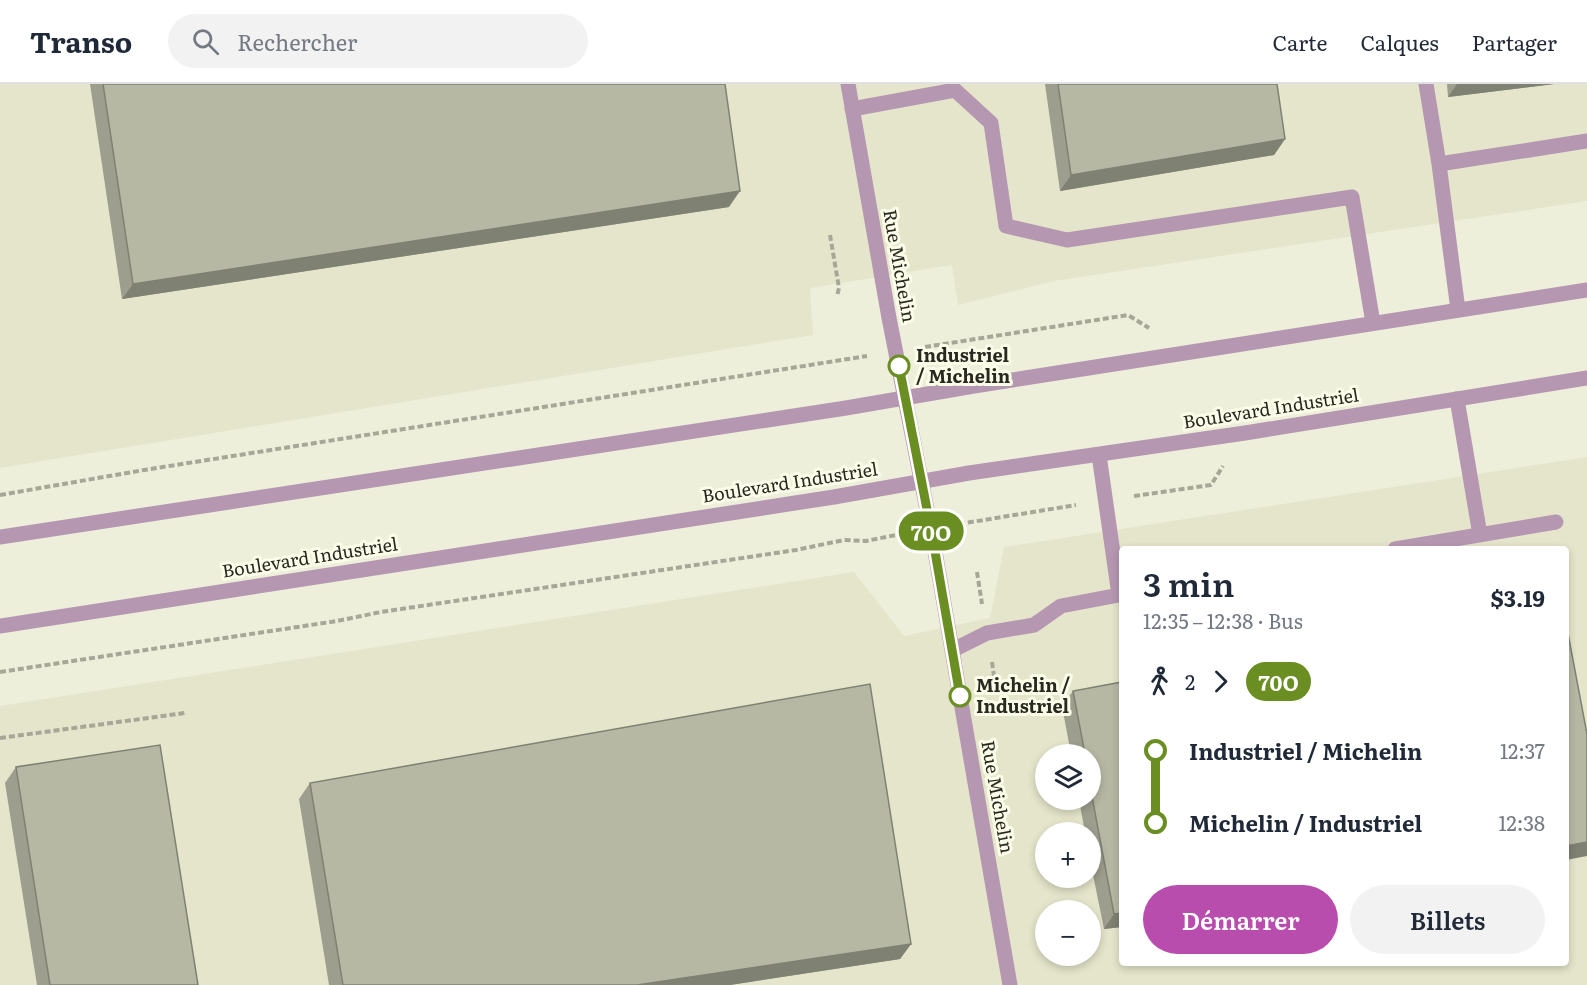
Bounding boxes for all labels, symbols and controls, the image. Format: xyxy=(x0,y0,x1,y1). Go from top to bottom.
search box xyxy=(168,14,588,68)
text: Transo xyxy=(30,20,132,62)
icon: search xyxy=(189,25,222,58)
text: Rechercher xyxy=(237,25,357,58)
text: Carte xyxy=(1273,26,1327,57)
text: Calques xyxy=(1360,26,1439,57)
text: Partager xyxy=(1472,26,1557,57)
street label: Rue Michelin xyxy=(877,207,924,324)
place label: Industriel / Michelin xyxy=(916,341,1011,389)
marker: Industriel / Michelin xyxy=(888,355,910,377)
street label: Boulevard Industriel xyxy=(1181,380,1360,435)
street label: Boulevard Industriel xyxy=(700,454,879,509)
line badge: 70O xyxy=(896,512,966,550)
text: 70O xyxy=(911,516,951,547)
street label: Boulevard Industriel xyxy=(220,529,399,584)
text: 3 min xyxy=(1143,558,1234,607)
text: $3.19 xyxy=(1491,581,1545,614)
text: 12:35 – 12:38 · Bus xyxy=(1143,605,1303,635)
icon: walk xyxy=(1143,665,1176,698)
icon: forward xyxy=(1204,665,1237,698)
text: 2 xyxy=(1185,666,1195,696)
text: 70O xyxy=(1258,666,1299,697)
place label: Michelin / Industriel xyxy=(976,671,1070,719)
marker: Michelin / Industriel xyxy=(949,685,971,707)
text: Industriel / Michelin xyxy=(1189,734,1422,767)
text: 12:37 xyxy=(1500,735,1545,765)
street label: Rue Michelin xyxy=(975,738,1022,855)
map controls xyxy=(1035,744,1101,966)
button: layers xyxy=(1035,744,1101,810)
text: Michelin / Industriel xyxy=(1189,806,1422,839)
text: 12:38 xyxy=(1498,807,1545,837)
button: + xyxy=(1035,822,1101,888)
button: Démarrer xyxy=(1143,885,1338,954)
button: Billets xyxy=(1350,885,1545,954)
button: − xyxy=(1035,900,1101,966)

